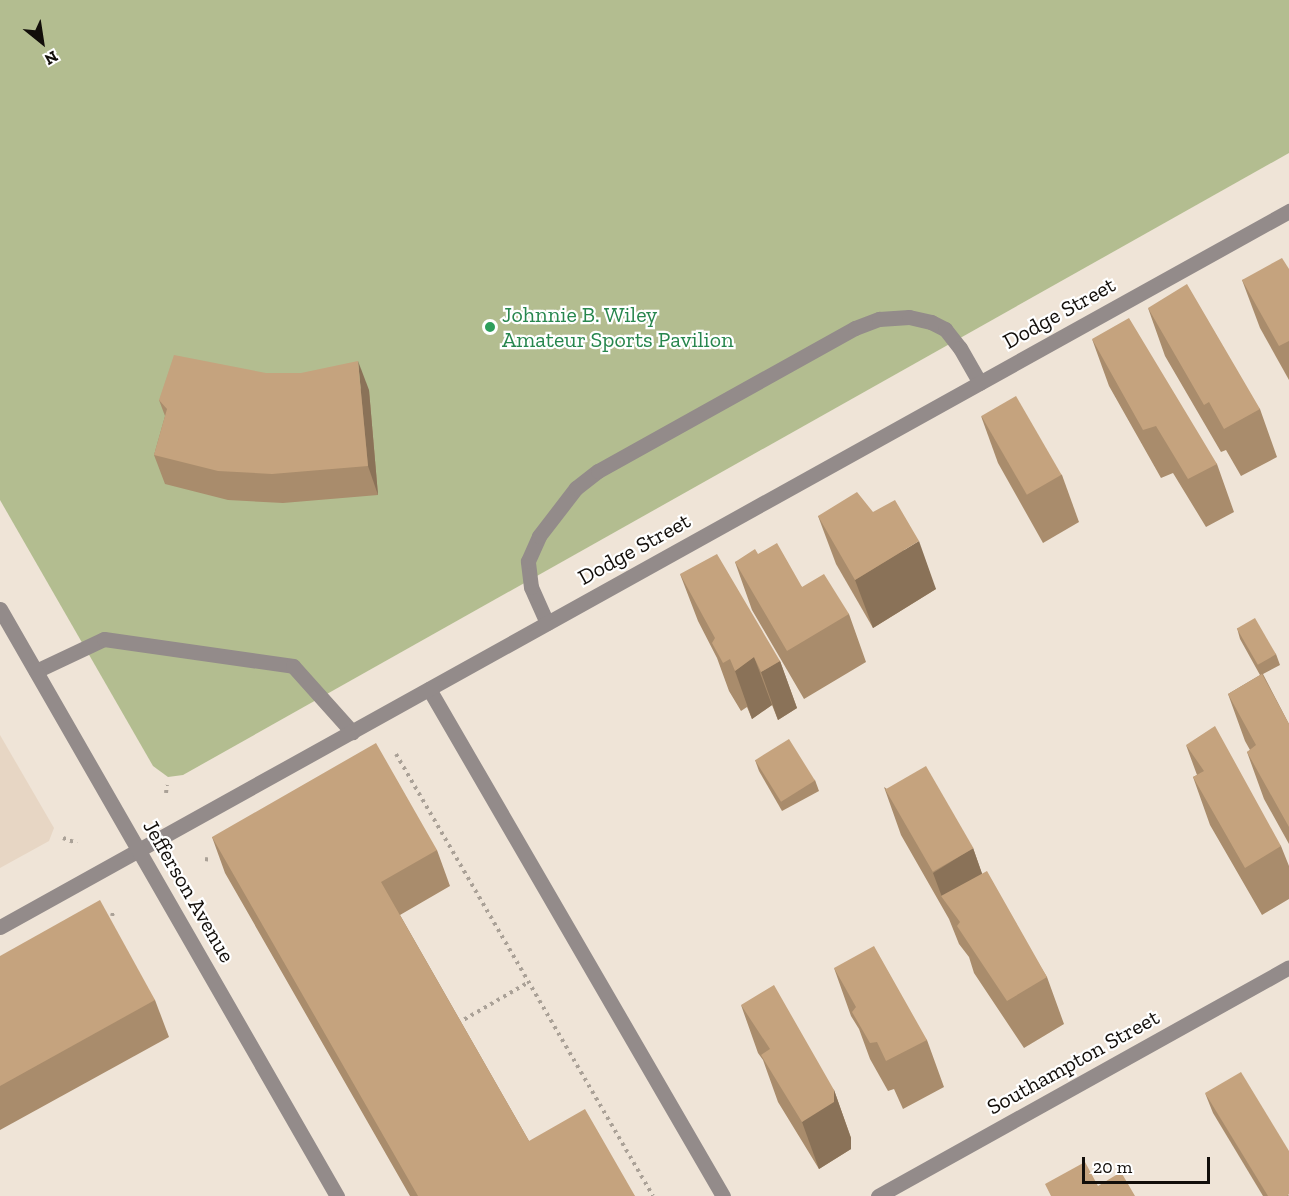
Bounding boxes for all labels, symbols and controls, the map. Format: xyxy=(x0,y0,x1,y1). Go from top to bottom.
north arrow xyxy=(12,12,72,72)
text: N xyxy=(41,47,61,69)
street label: Dodge Street xyxy=(998,271,1120,355)
place label: Johnnie B. Wiley Amateur Sports Pavilion xyxy=(502,301,734,352)
marker: Johnnie B. Wiley Amateur Sports Pavilion xyxy=(483,320,497,334)
street label: Dodge Street xyxy=(573,507,695,591)
street label: Jefferson Avenue xyxy=(137,815,241,967)
street label: Southampton Street xyxy=(982,1004,1164,1120)
scale bar xyxy=(1085,1145,1212,1183)
text: 20 m xyxy=(1093,1156,1132,1178)

